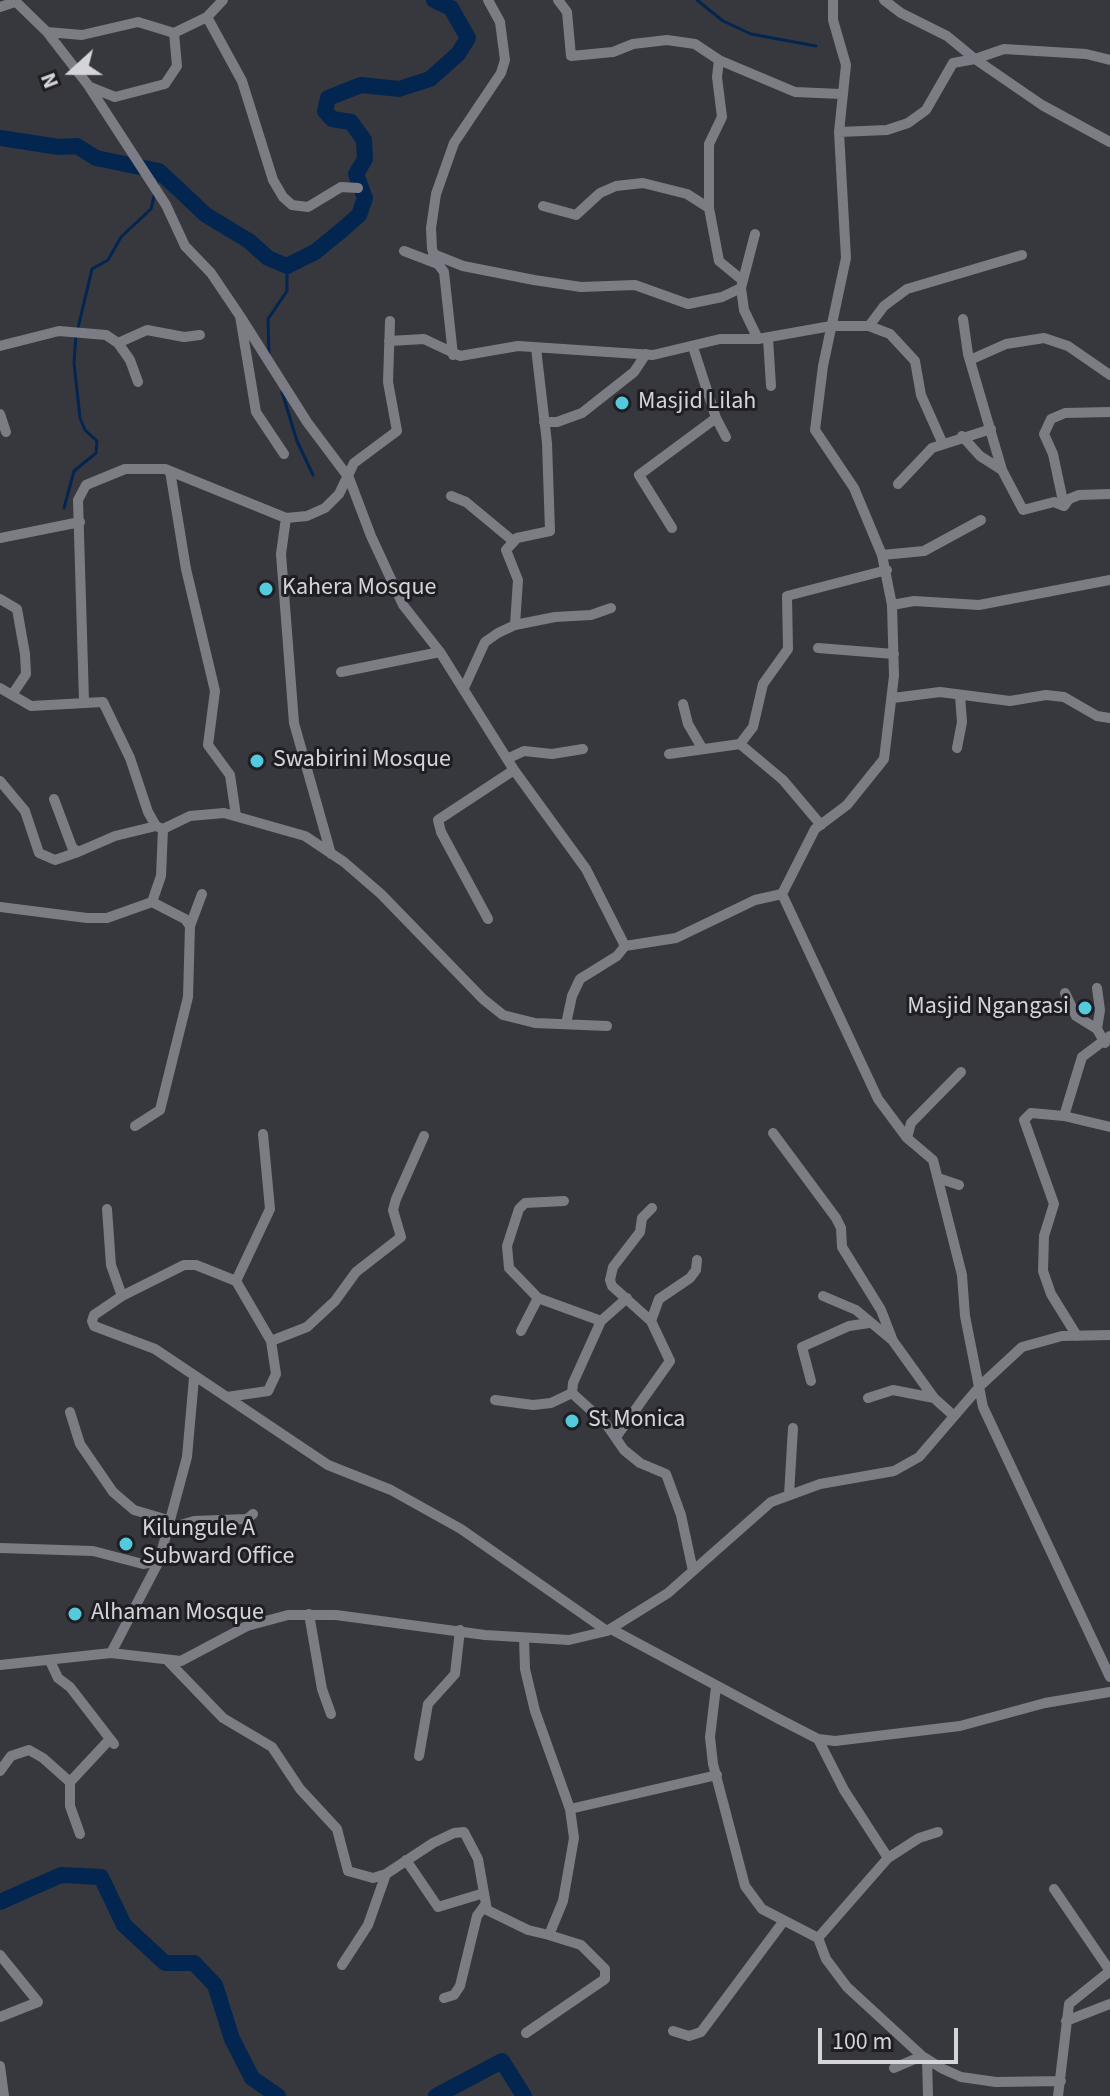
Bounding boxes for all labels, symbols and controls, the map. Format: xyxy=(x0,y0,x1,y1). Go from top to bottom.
north arrow xyxy=(32,32,112,112)
text: N xyxy=(32,68,67,93)
place label: Masjid Lilah xyxy=(638,389,756,417)
marker: Masjid Lilah xyxy=(613,394,631,412)
place label: Kahera Mosque xyxy=(282,575,436,603)
marker: Kahera Mosque xyxy=(257,580,275,598)
place label: Swabirini Mosque xyxy=(273,747,451,775)
marker: Swabirini Mosque xyxy=(248,752,266,770)
place label: Masjid Ngangasi xyxy=(907,994,1069,1022)
marker: Masjid Ngangasi xyxy=(1076,999,1094,1017)
place label: St Monica xyxy=(588,1407,685,1435)
marker: St Monica xyxy=(563,1412,581,1430)
place label: Kilungule A Subward Office xyxy=(142,1516,294,1572)
marker: Kilungule A Subward Office xyxy=(117,1535,135,1553)
place label: Alhaman Mosque xyxy=(91,1600,264,1628)
marker: Alhaman Mosque xyxy=(66,1605,84,1623)
scale bar xyxy=(822,2012,962,2062)
text: 100 m xyxy=(832,2024,892,2059)

